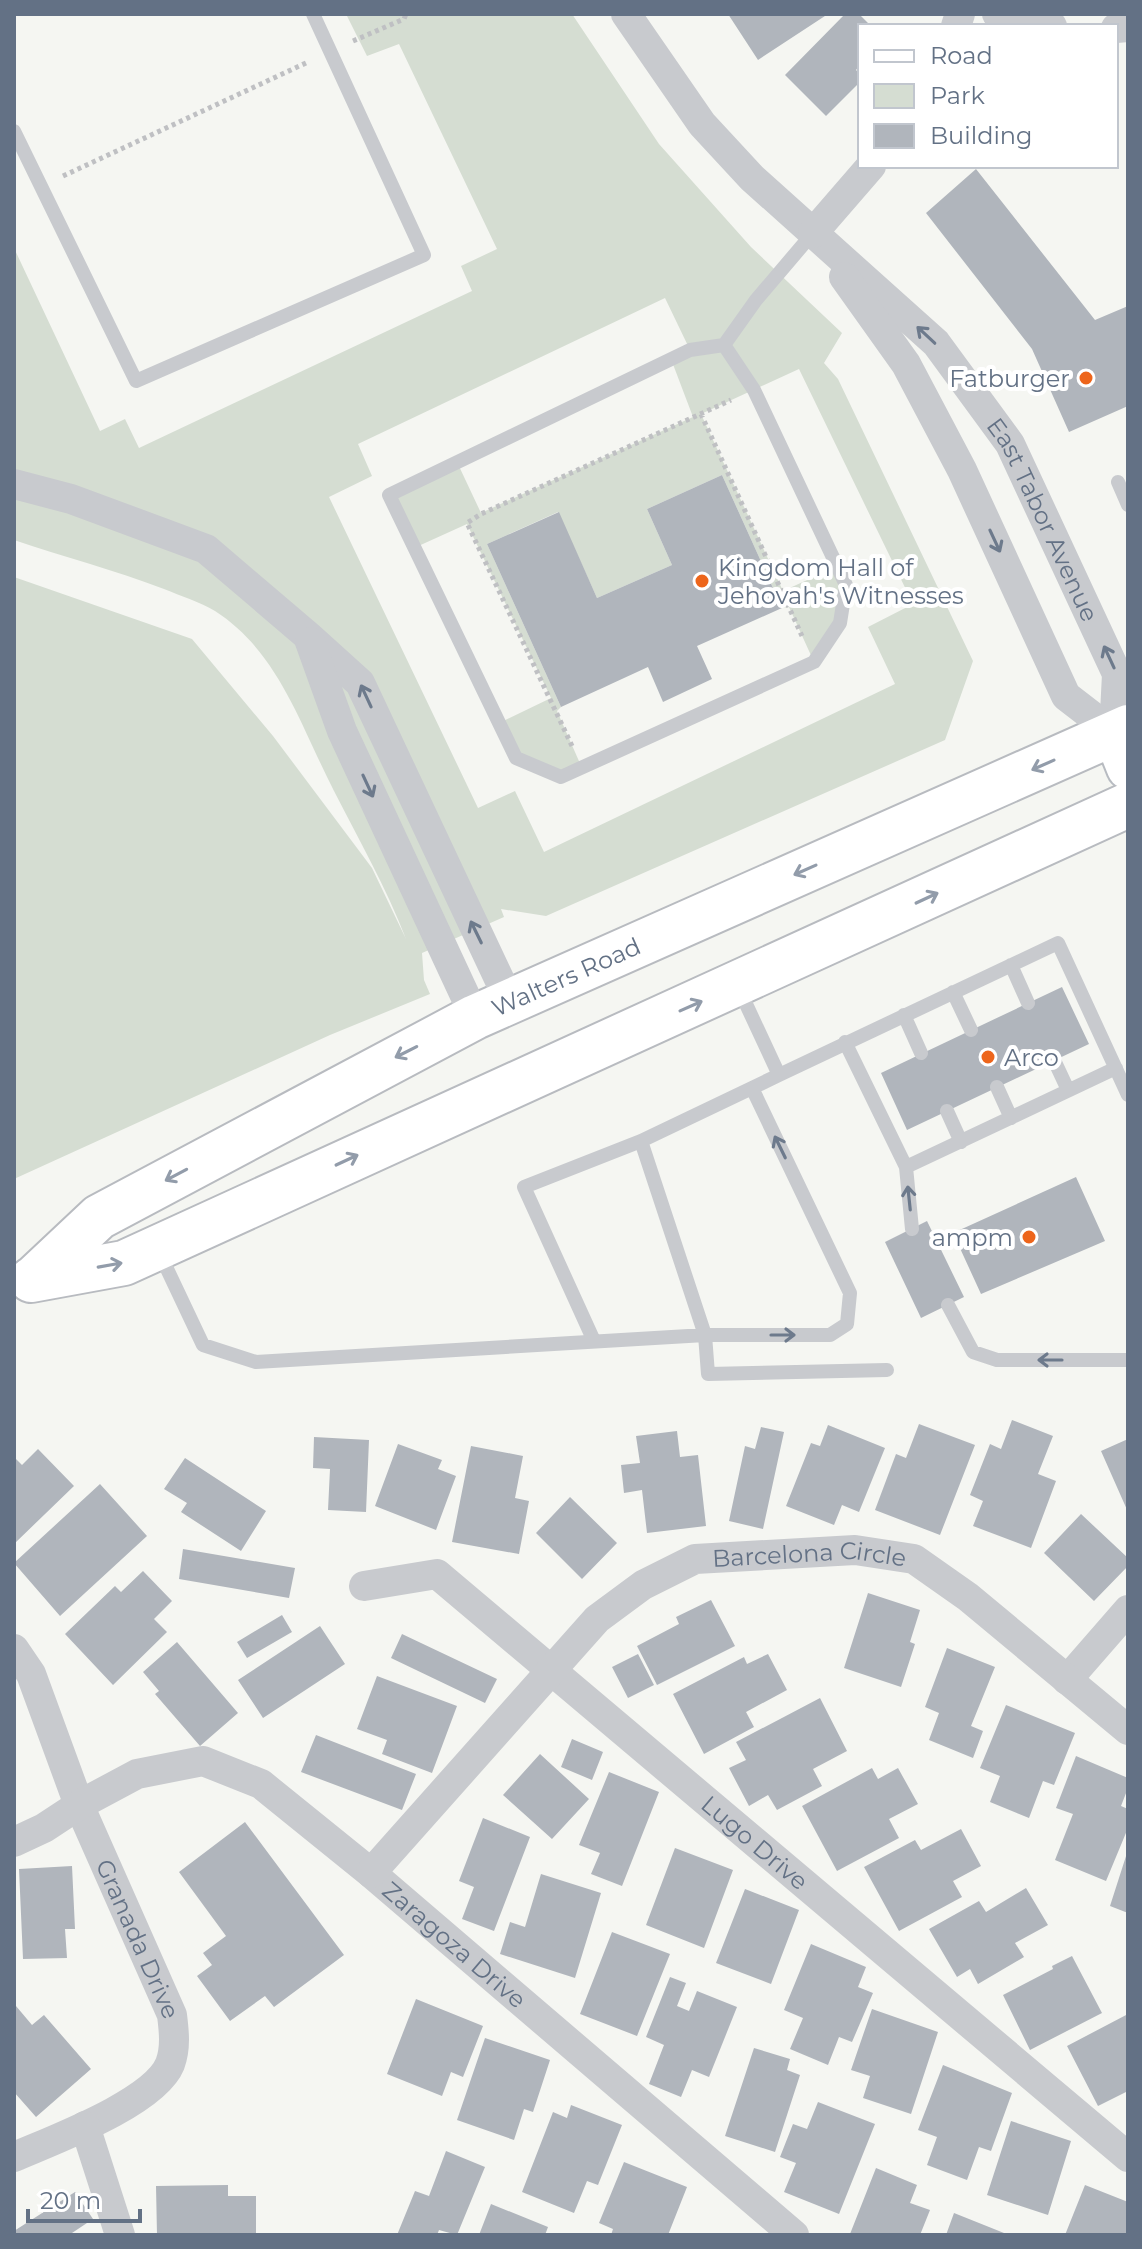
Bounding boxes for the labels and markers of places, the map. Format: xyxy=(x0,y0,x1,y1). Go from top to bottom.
place label: Fatburger xyxy=(949,364,1070,393)
marker: Fatburger xyxy=(1077,369,1095,387)
place label: Kingdom Hall of Jehovah's Witnesses xyxy=(717,553,964,610)
marker: Kingdom Hall of Jehovah's Witnesses xyxy=(693,572,711,590)
place label: Arco xyxy=(1004,1043,1059,1072)
marker: Arco xyxy=(979,1048,997,1066)
place label: ampm xyxy=(932,1223,1013,1252)
marker: ampm xyxy=(1020,1228,1038,1246)

